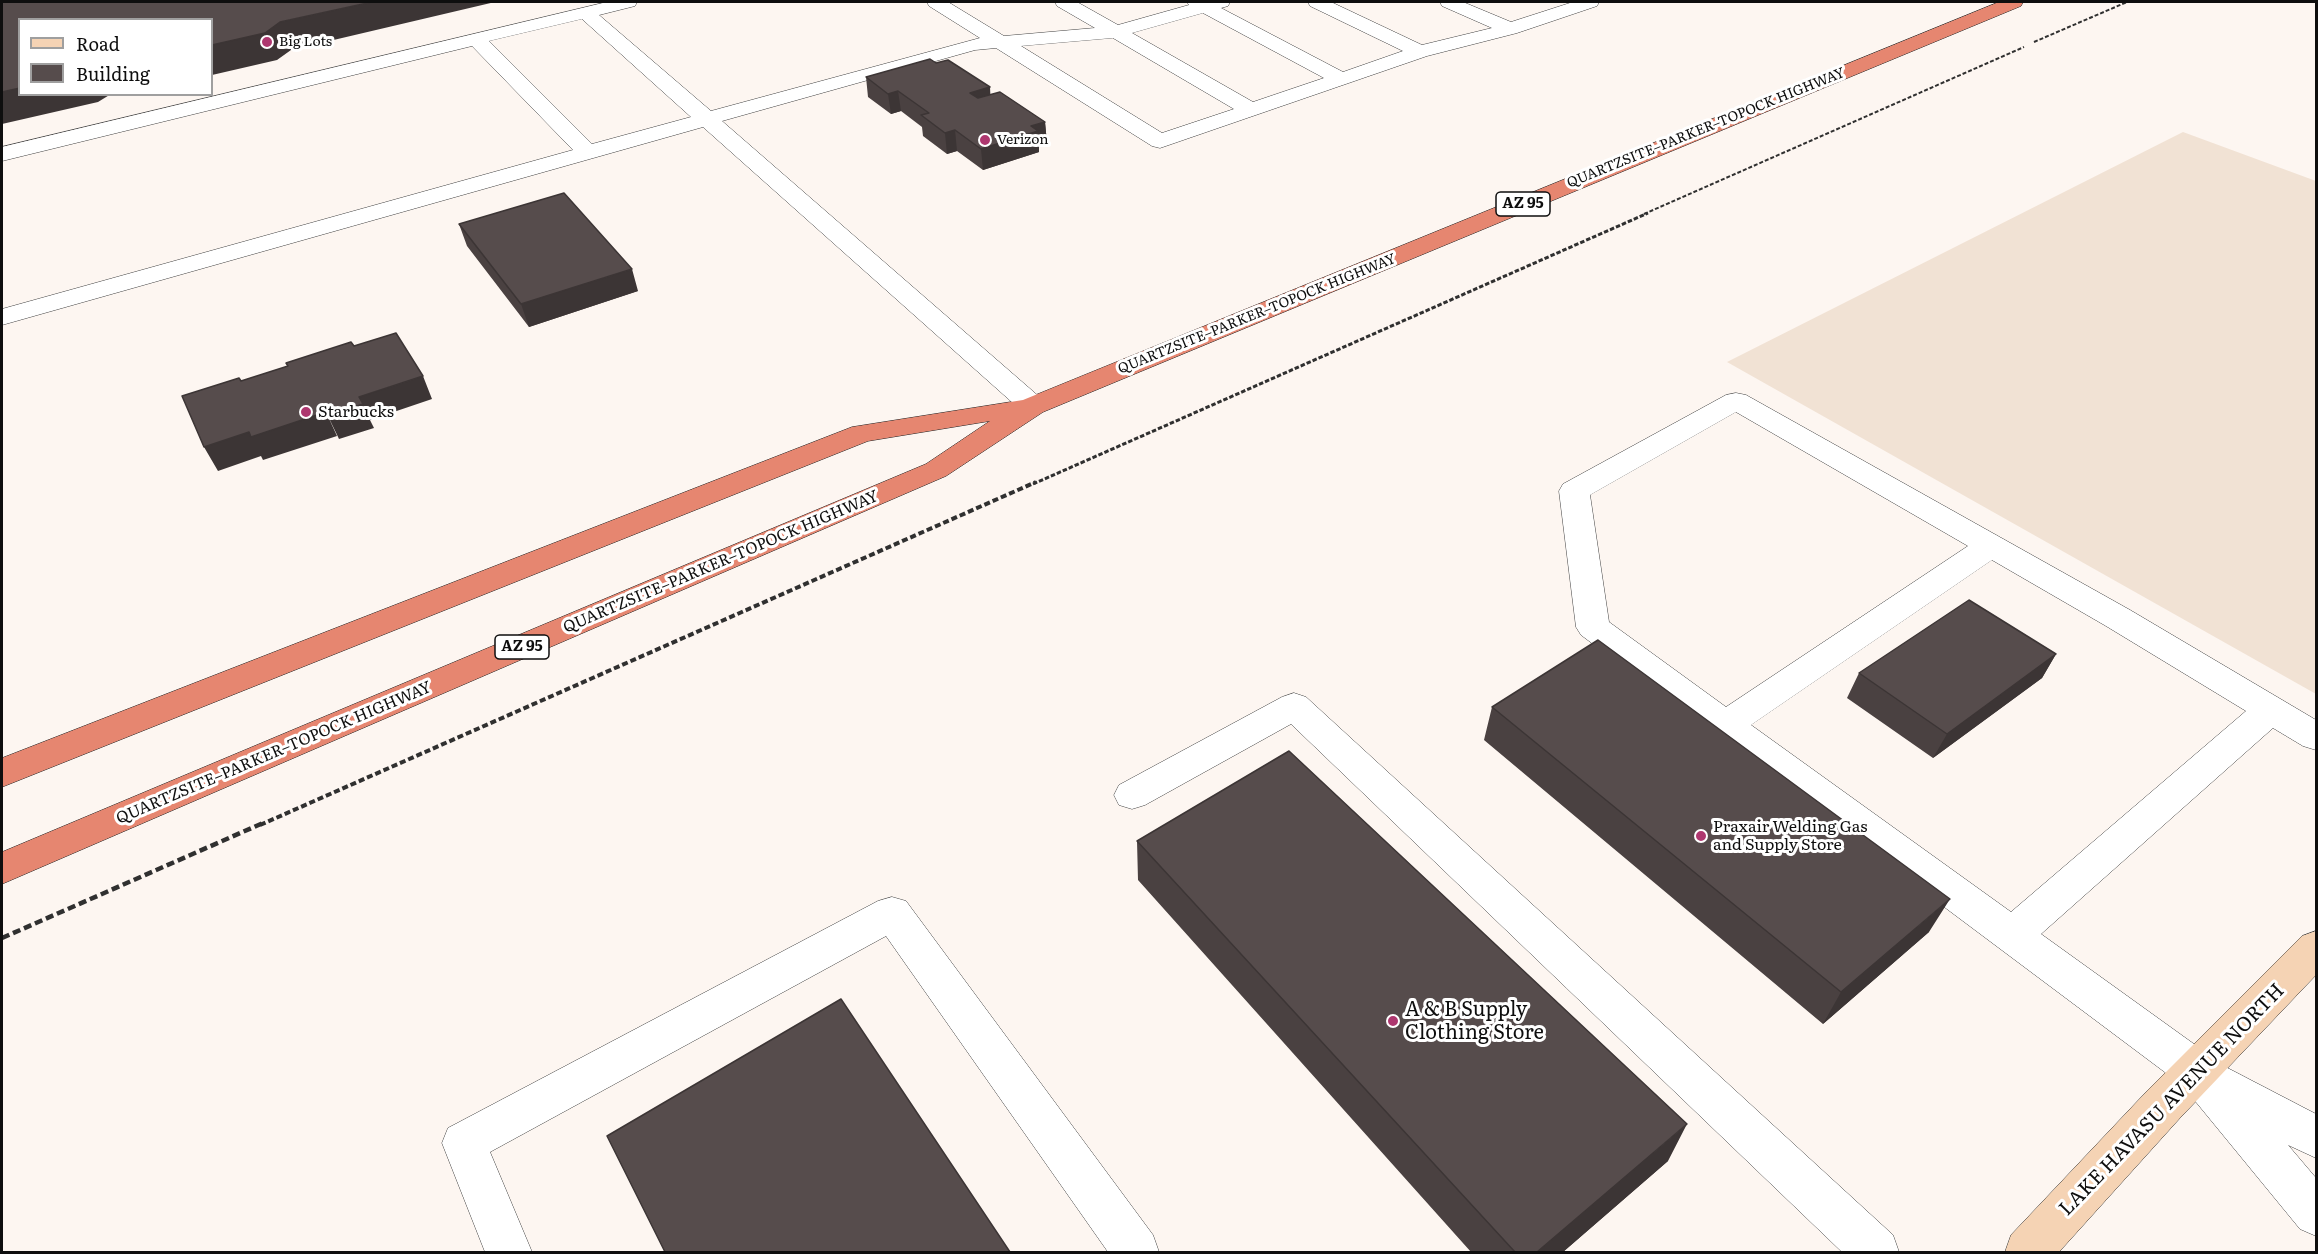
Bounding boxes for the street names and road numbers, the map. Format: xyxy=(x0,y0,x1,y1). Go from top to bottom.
street label: QUARTZSITE–PARKER–TOPOCK HIGHWAY xyxy=(1565,64,1847,192)
road number: AZ 95 xyxy=(1496,192,1550,216)
street label: QUARTZSITE–PARKER–TOPOCK HIGHWAY xyxy=(1116,250,1398,378)
street label: QUARTZSITE–PARKER–TOPOCK HIGHWAY xyxy=(560,487,882,637)
road number: AZ 95 xyxy=(495,635,549,659)
street label: QUARTZSITE–PARKER–TOPOCK HIGHWAY xyxy=(113,678,435,828)
street label: LAKE HAVASU AVENUE NORTH xyxy=(2054,979,2290,1221)

